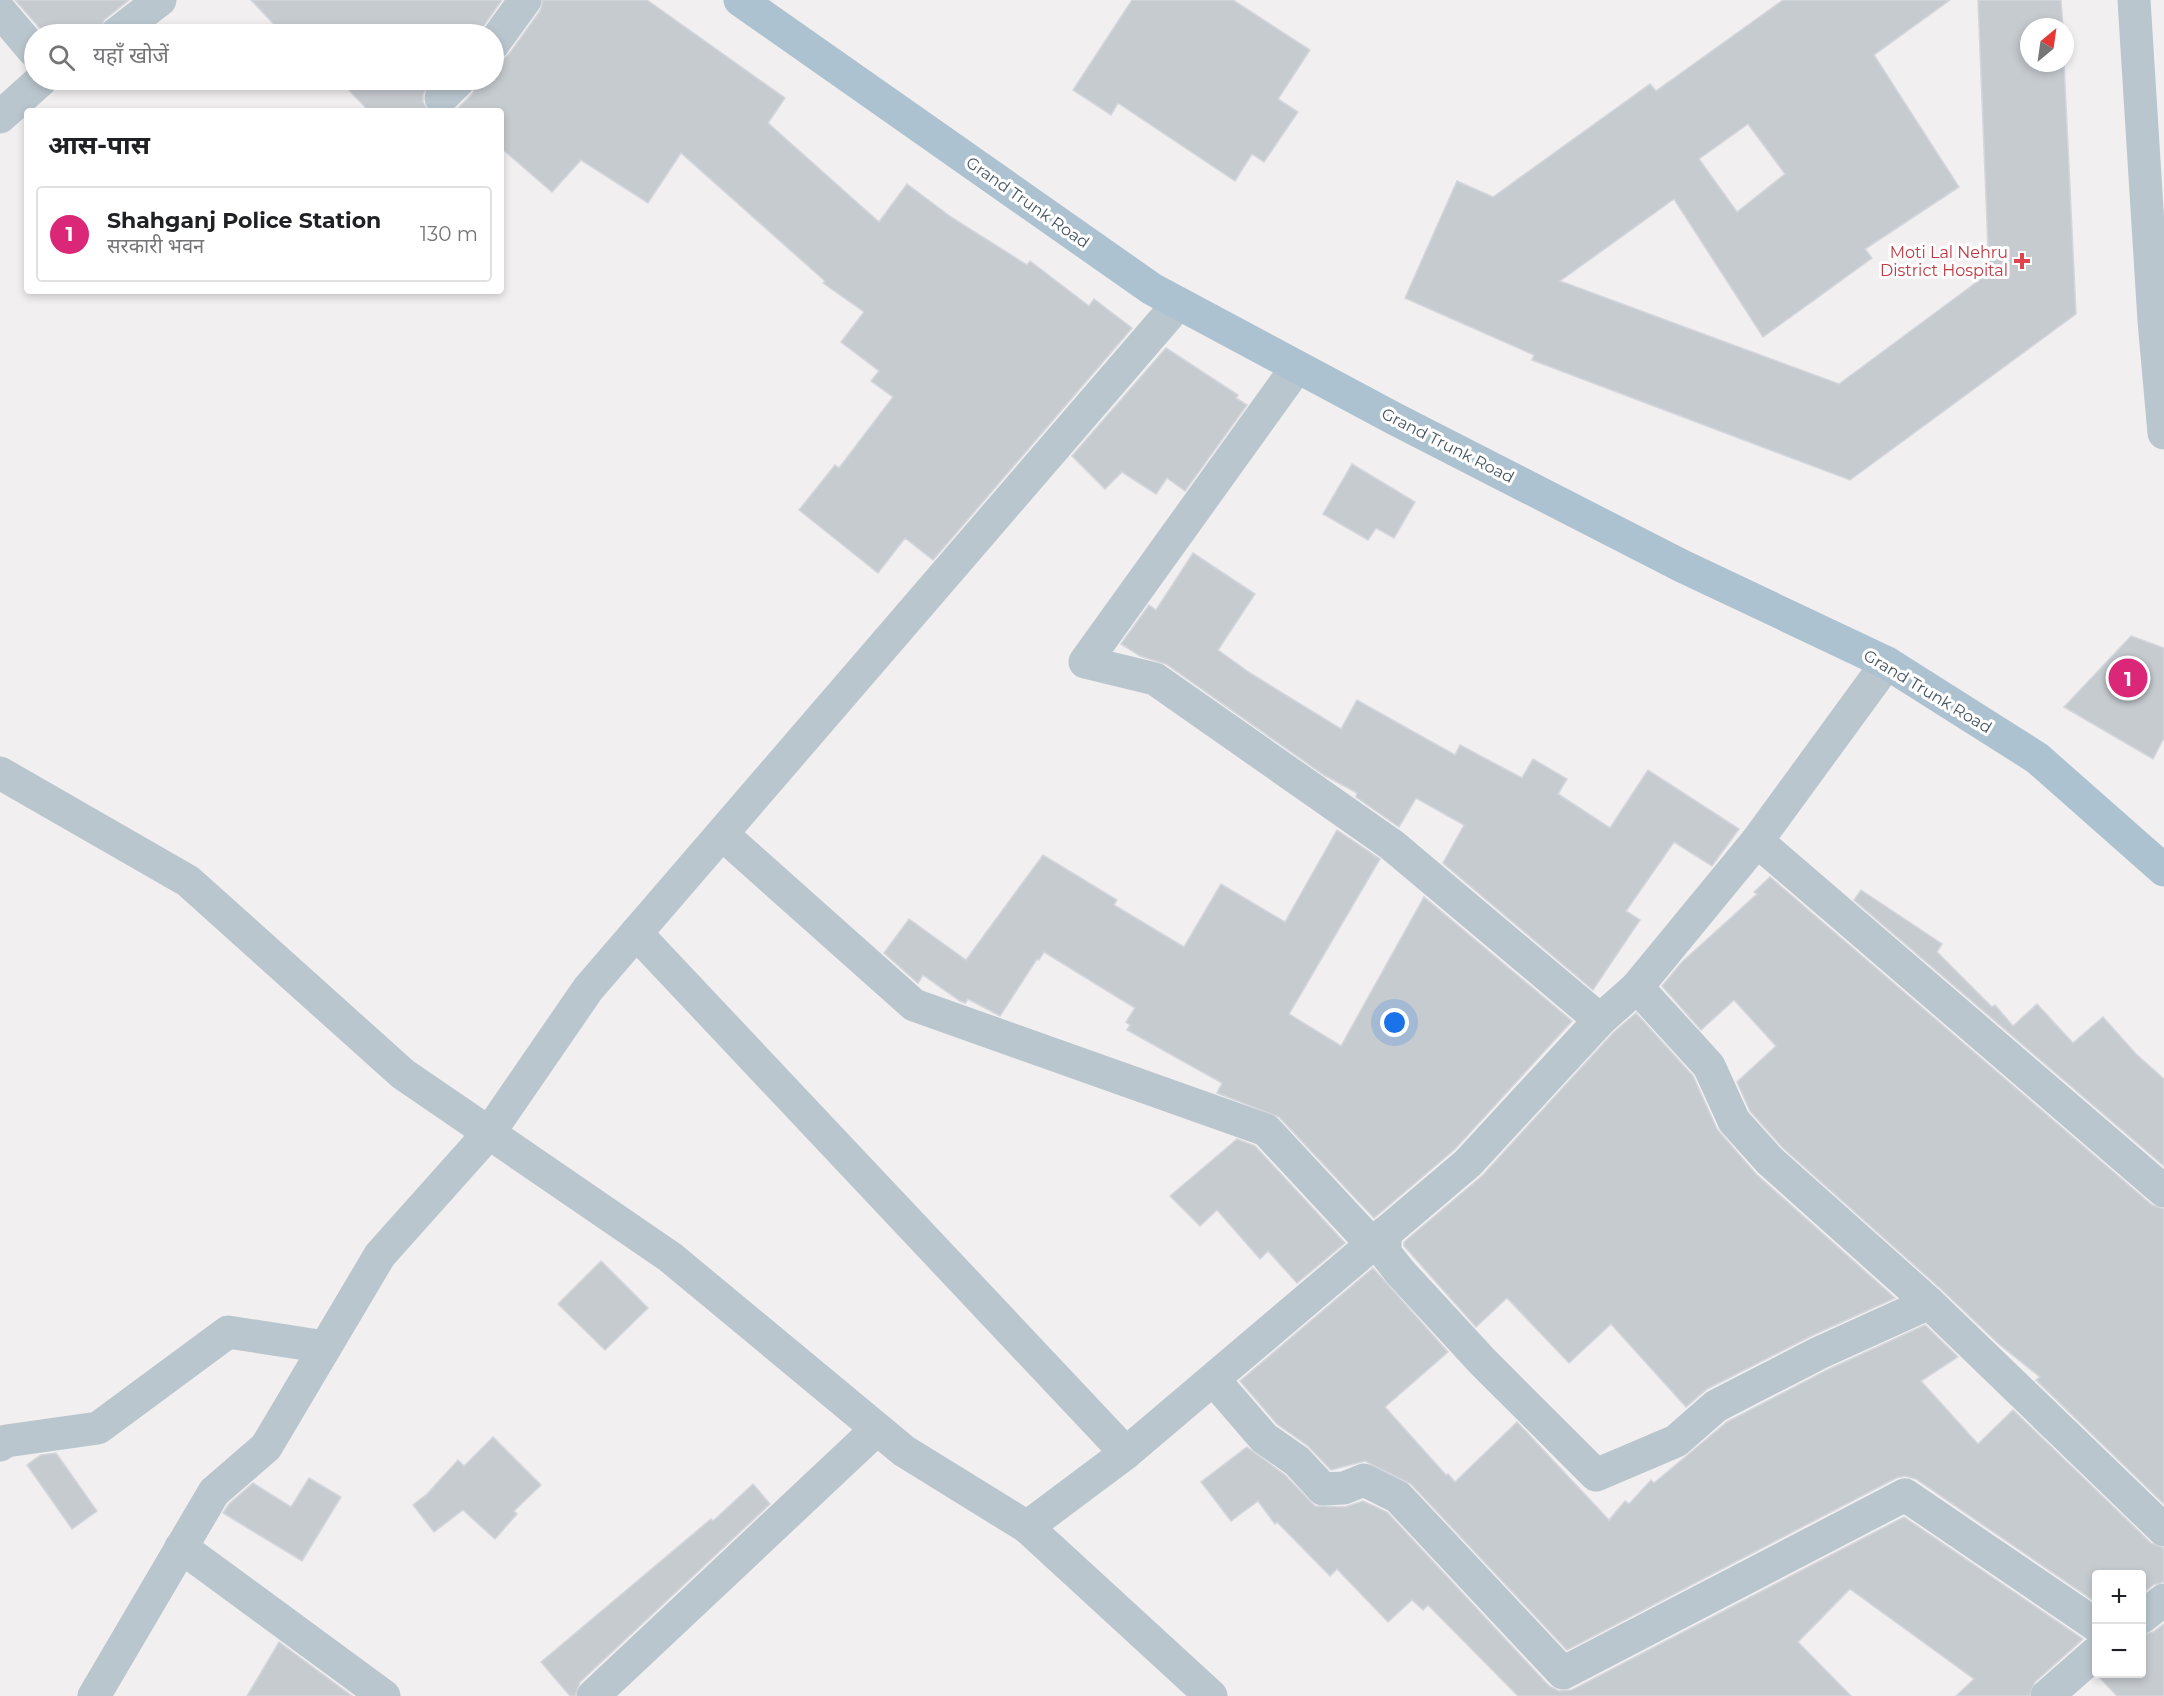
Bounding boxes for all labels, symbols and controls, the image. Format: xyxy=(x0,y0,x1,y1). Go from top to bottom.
north arrow xyxy=(2020,18,2074,72)
search box xyxy=(24,24,504,90)
icon: search xyxy=(45,41,78,74)
text: यहाँ खोजें xyxy=(93,42,169,69)
text: आस-पास xyxy=(48,129,150,161)
street label: Grand Trunk Road xyxy=(962,153,1093,252)
text: Shahganj Police Station xyxy=(107,207,381,234)
text: 1 xyxy=(66,222,73,246)
text: 130 m xyxy=(420,222,478,246)
text: सरकारी भवन xyxy=(107,234,204,258)
place label: Moti Lal Nehru District Hospital xyxy=(1880,243,2008,280)
marker: Moti Lal Nehru District Hospital xyxy=(2013,252,2031,270)
street label: Grand Trunk Road xyxy=(1378,404,1517,487)
street label: Grand Trunk Road xyxy=(1860,646,1995,737)
pin: 1 xyxy=(2108,656,2148,700)
your location xyxy=(1380,1008,1409,1037)
map controls xyxy=(2092,1570,2146,1678)
button: + xyxy=(2092,1570,2146,1624)
button: − xyxy=(2092,1624,2146,1678)

